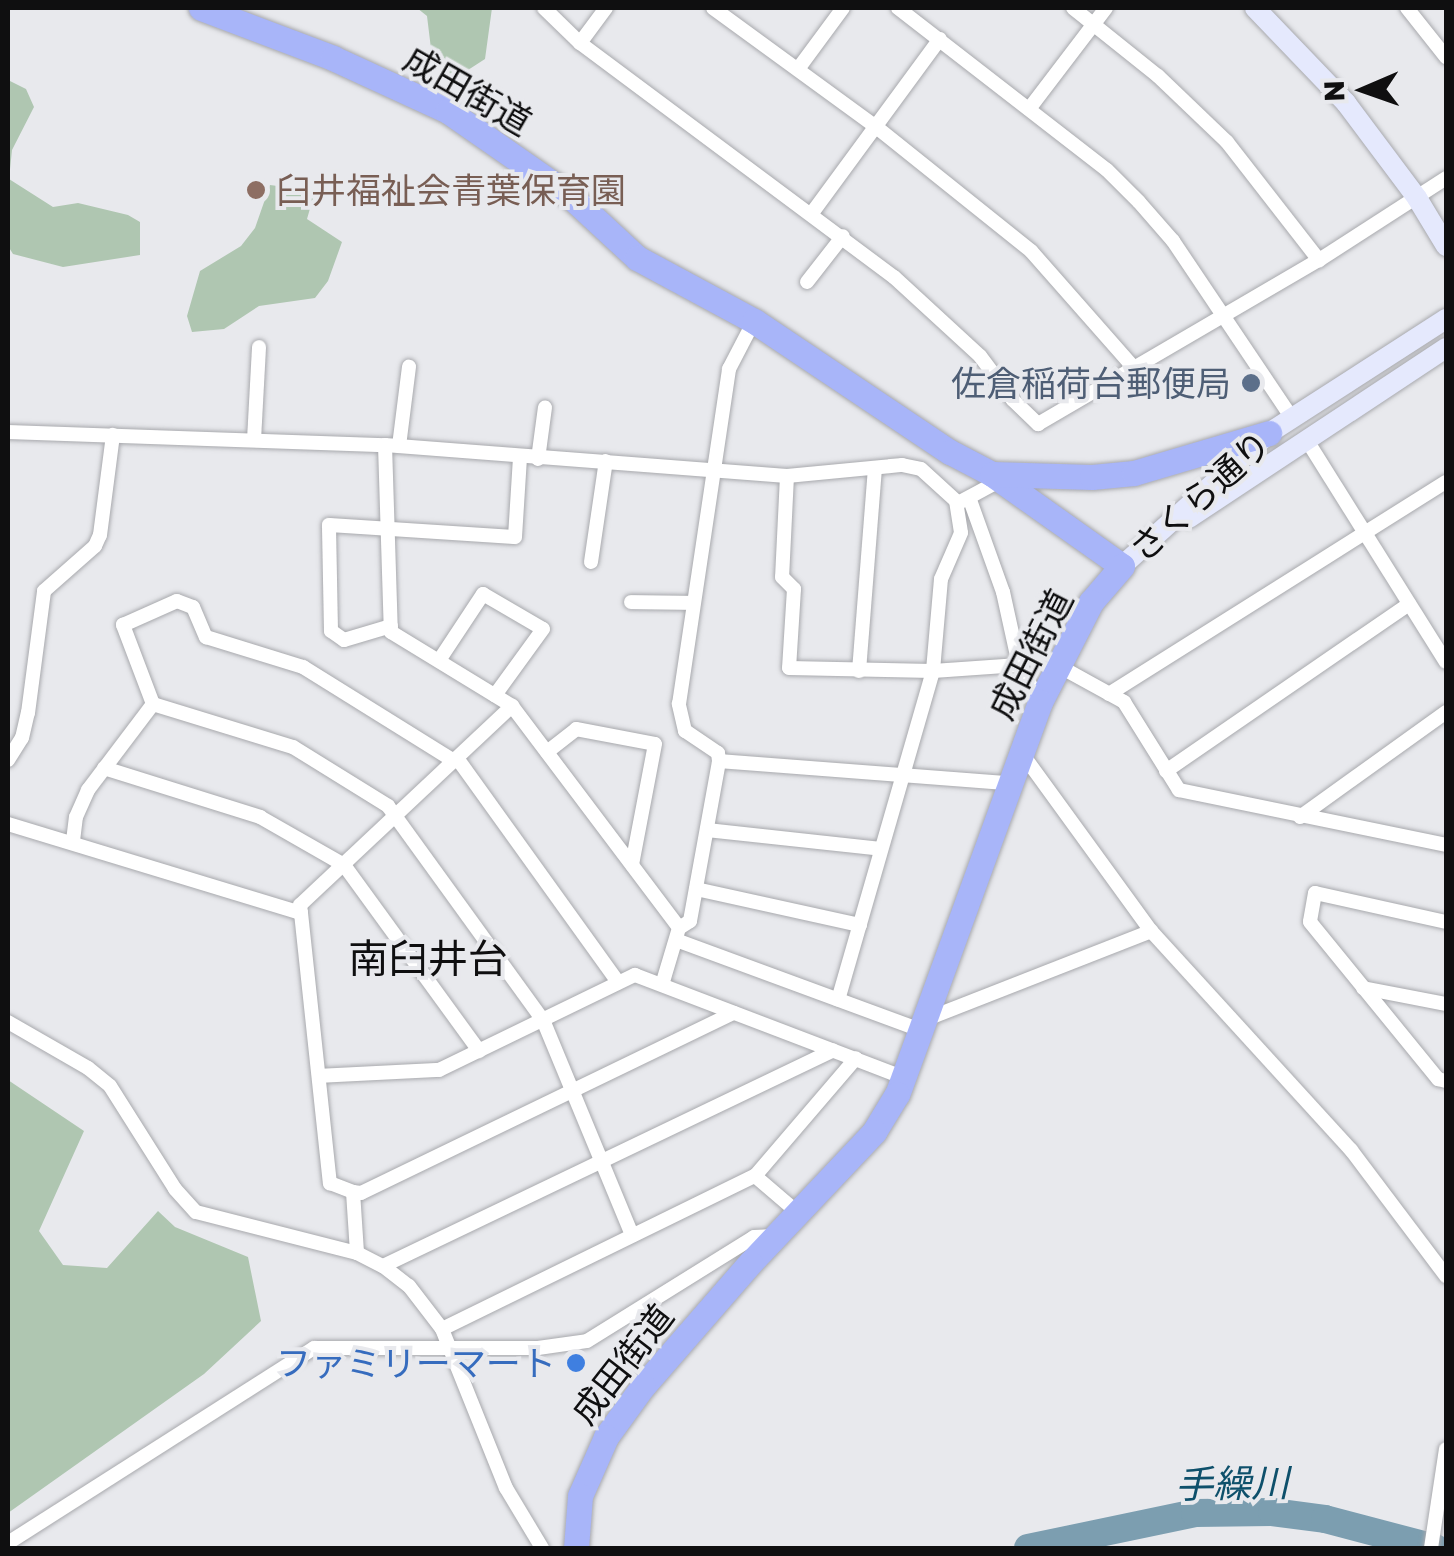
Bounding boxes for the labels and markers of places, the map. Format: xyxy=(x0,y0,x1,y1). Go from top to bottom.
place label: 臼井福祉会青葉保育園 xyxy=(276,169,626,211)
marker: 臼井福祉会青葉保育園 xyxy=(245,179,267,201)
place label: 佐倉稲荷台郵便局 xyxy=(951,362,1231,404)
marker: 佐倉稲荷台郵便局 xyxy=(1240,372,1262,394)
place label: ファミリーマート xyxy=(276,1342,556,1384)
marker: ファミリーマート xyxy=(565,1352,587,1374)

